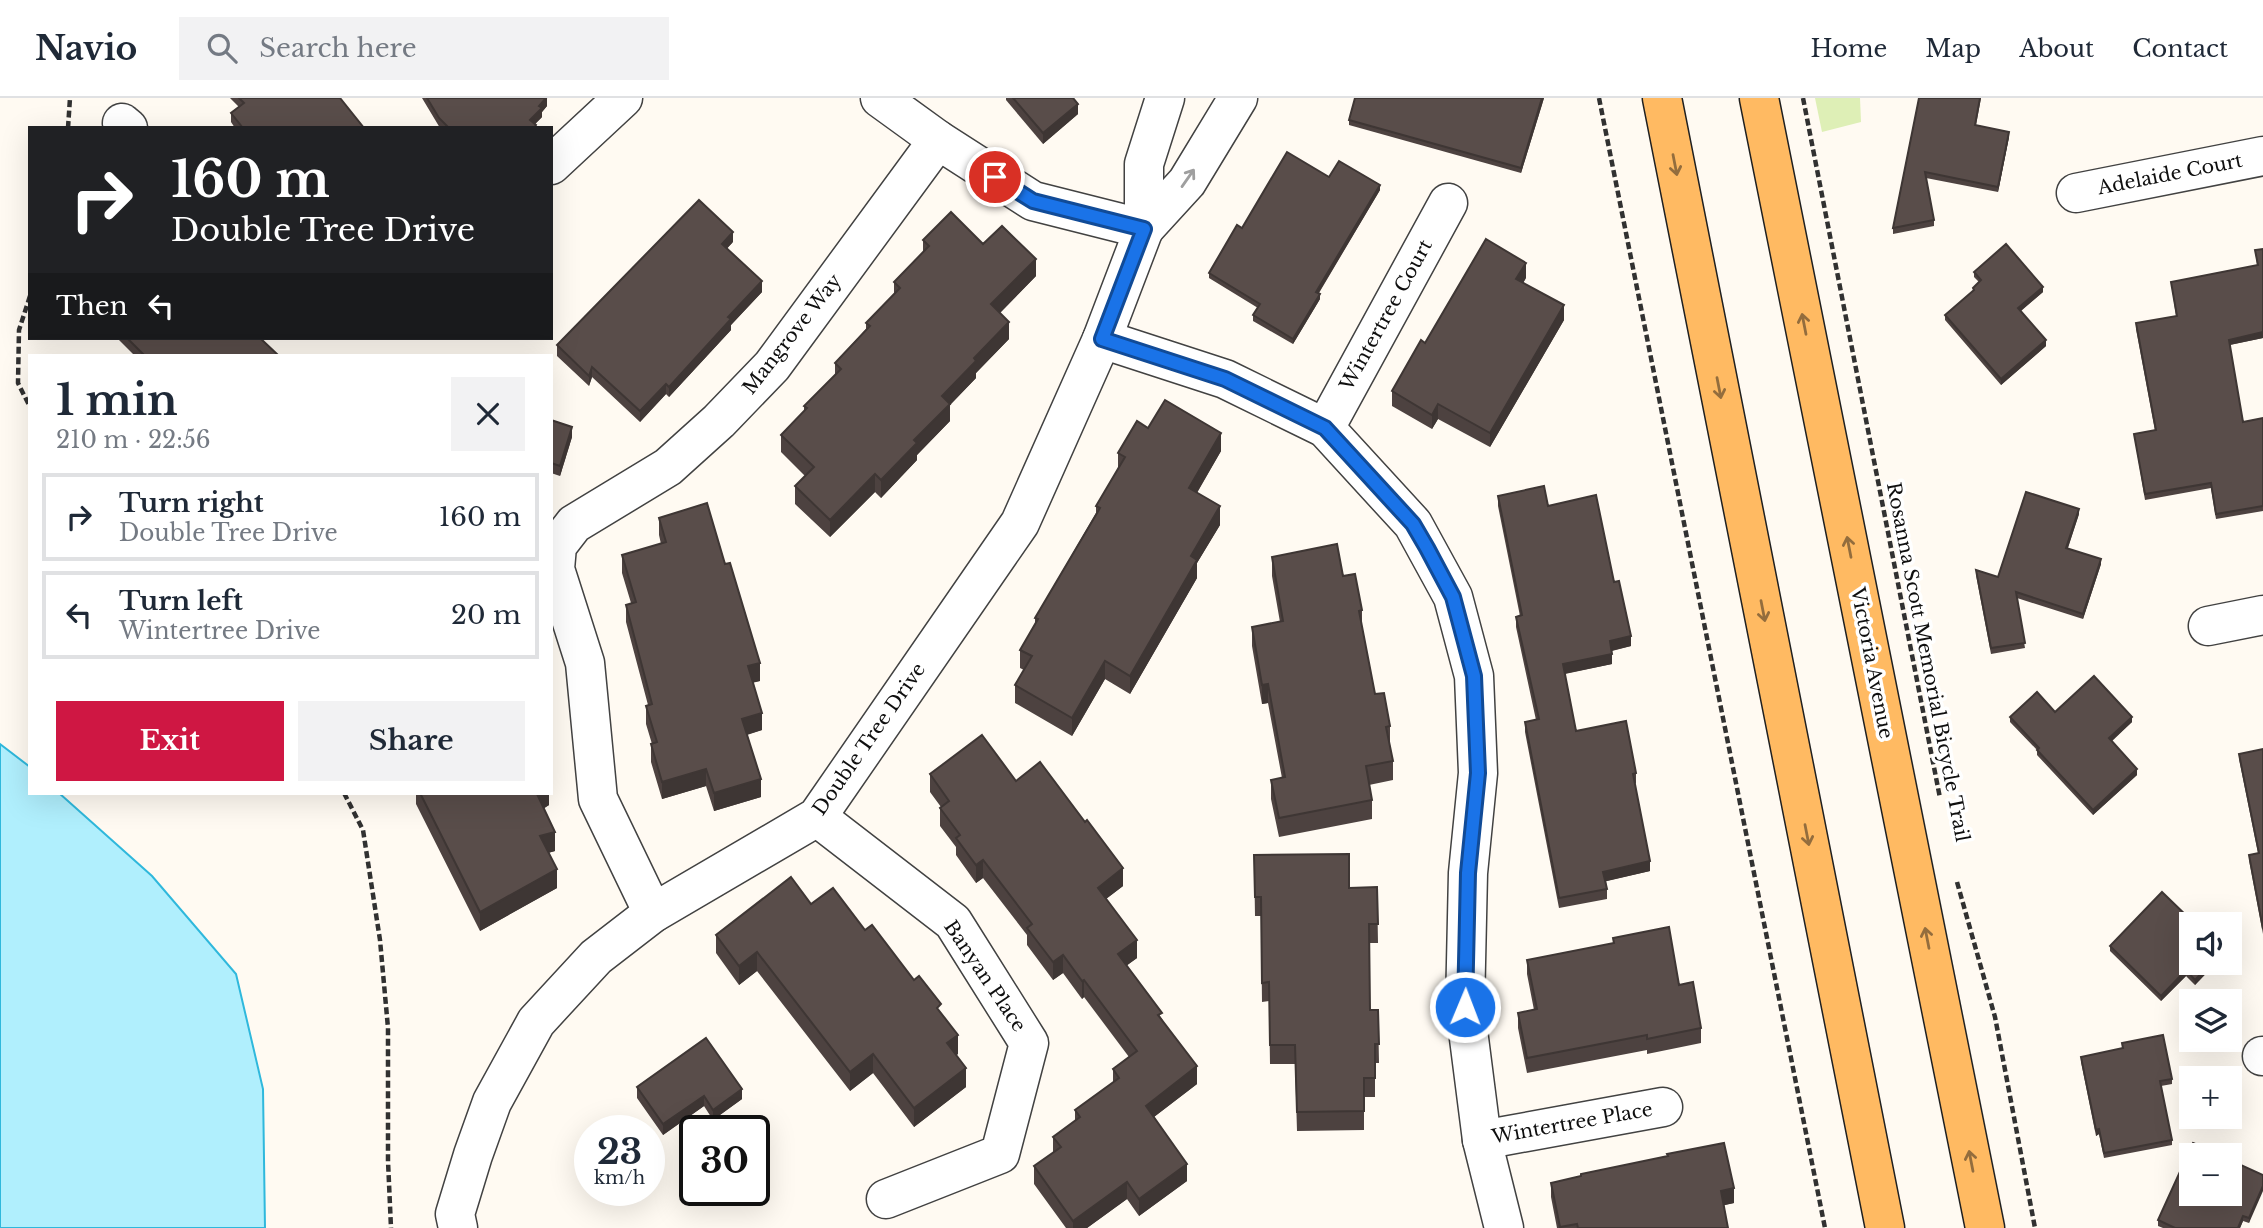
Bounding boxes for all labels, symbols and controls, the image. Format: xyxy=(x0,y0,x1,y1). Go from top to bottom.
search box xyxy=(179,17,669,80)
text: Navio xyxy=(35,28,137,69)
icon: search xyxy=(203,29,241,67)
text: Search here xyxy=(259,32,417,64)
text: Home xyxy=(1811,34,1887,63)
text: Map xyxy=(1925,34,1981,63)
text: About xyxy=(2019,34,2094,63)
text: Contact xyxy=(2132,34,2228,63)
pin xyxy=(965,147,1025,207)
text: 160 m xyxy=(171,149,330,210)
street label: Adelaide Court xyxy=(2095,149,2245,200)
one-way arrow xyxy=(1669,153,1683,176)
icon: right xyxy=(56,154,147,245)
icon: arrive xyxy=(976,158,1014,196)
one-way arrow xyxy=(1181,169,1195,188)
text: Double Tree Drive xyxy=(171,210,475,250)
street label: Wintertree Court xyxy=(1335,235,1437,395)
street label: Mangrove Way xyxy=(738,269,846,399)
icon: left xyxy=(142,287,180,325)
text: Then xyxy=(56,290,128,322)
one-way arrow xyxy=(1797,313,1811,336)
text: 1 min xyxy=(56,374,178,426)
one-way arrow xyxy=(1713,376,1727,399)
button: close xyxy=(451,377,525,451)
text: 210 m · 22:56 xyxy=(56,426,211,454)
street label: Rosanna Scott Memorial Bicycle Trail xyxy=(1882,480,1974,844)
text: Turn right xyxy=(119,487,264,519)
icon: right xyxy=(60,498,98,536)
text: 160 m xyxy=(439,501,521,533)
text: Double Tree Drive xyxy=(119,519,338,547)
one-way arrow xyxy=(1841,536,1855,559)
street label: Victoria Avenue xyxy=(1846,584,1898,741)
text: Turn left xyxy=(119,585,243,617)
icon: left xyxy=(60,596,98,634)
text: 20 m xyxy=(451,599,521,631)
one-way arrow xyxy=(1757,599,1770,622)
text: Wintertree Drive xyxy=(119,617,321,645)
street label: Double Tree Drive xyxy=(808,658,930,820)
button: Exit xyxy=(56,701,284,781)
button: Share xyxy=(298,701,525,781)
one-way arrow xyxy=(1800,823,1814,846)
map controls xyxy=(2179,912,2242,1206)
button: sound xyxy=(2179,912,2242,975)
street label: Banyan Place xyxy=(939,916,1031,1036)
one-way arrow xyxy=(1919,927,1933,950)
position arrow xyxy=(1428,970,1502,1044)
button: layers xyxy=(2179,989,2242,1052)
button: + xyxy=(2179,1066,2242,1129)
street label: Wintertree Place xyxy=(1489,1098,1654,1149)
speed limit sign: 30 xyxy=(679,1115,770,1206)
text: 23 xyxy=(597,1130,642,1173)
button: − xyxy=(2179,1143,2242,1206)
one-way arrow xyxy=(1964,1150,1978,1173)
text: km/h xyxy=(594,1167,645,1189)

